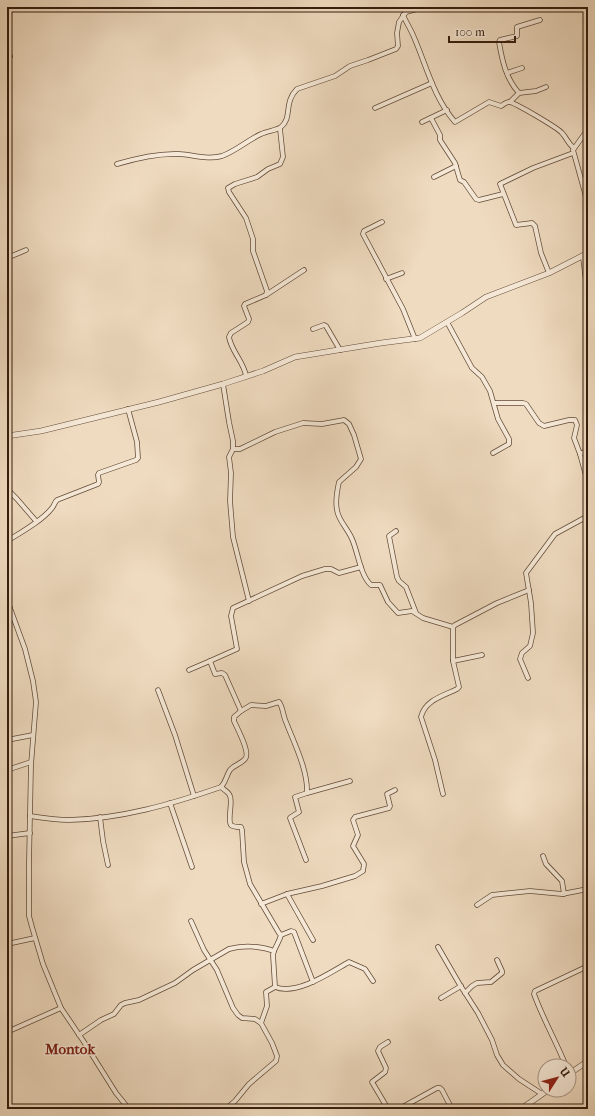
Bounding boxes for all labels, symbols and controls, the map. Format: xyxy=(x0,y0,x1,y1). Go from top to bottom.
scale bar xyxy=(449,18,515,44)
text: 100 m xyxy=(455,25,485,39)
district label: Montok xyxy=(44,1040,96,1058)
north arrow xyxy=(537,1058,577,1098)
text: U xyxy=(556,1064,573,1080)

